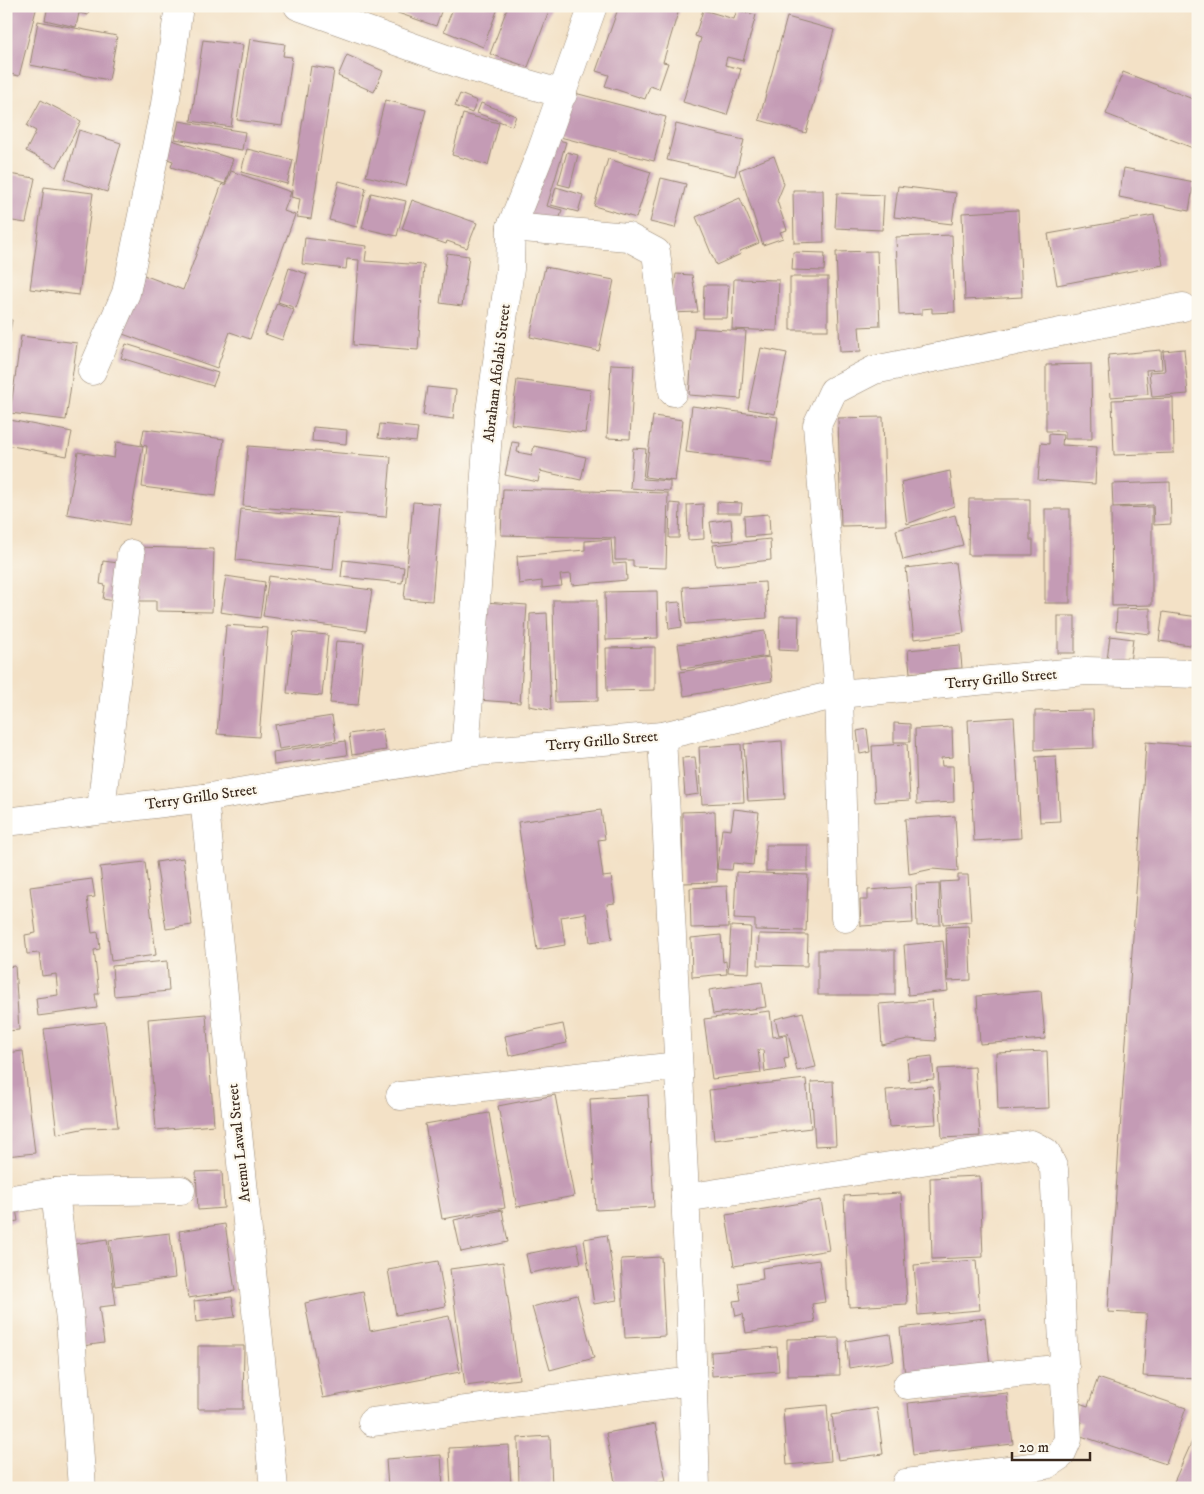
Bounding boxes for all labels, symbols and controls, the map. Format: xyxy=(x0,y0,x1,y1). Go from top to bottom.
street label: Abraham Afolabi Street xyxy=(479,303,515,443)
street label: Terry Grillo Street xyxy=(944,665,1058,693)
street label: Terry Grillo Street xyxy=(545,727,659,755)
street label: Terry Grillo Street xyxy=(144,780,258,814)
street label: Aremu Lawal Street xyxy=(223,1083,255,1203)
scale bar xyxy=(1012,1429,1089,1461)
text: 20 m xyxy=(1019,1438,1049,1457)

